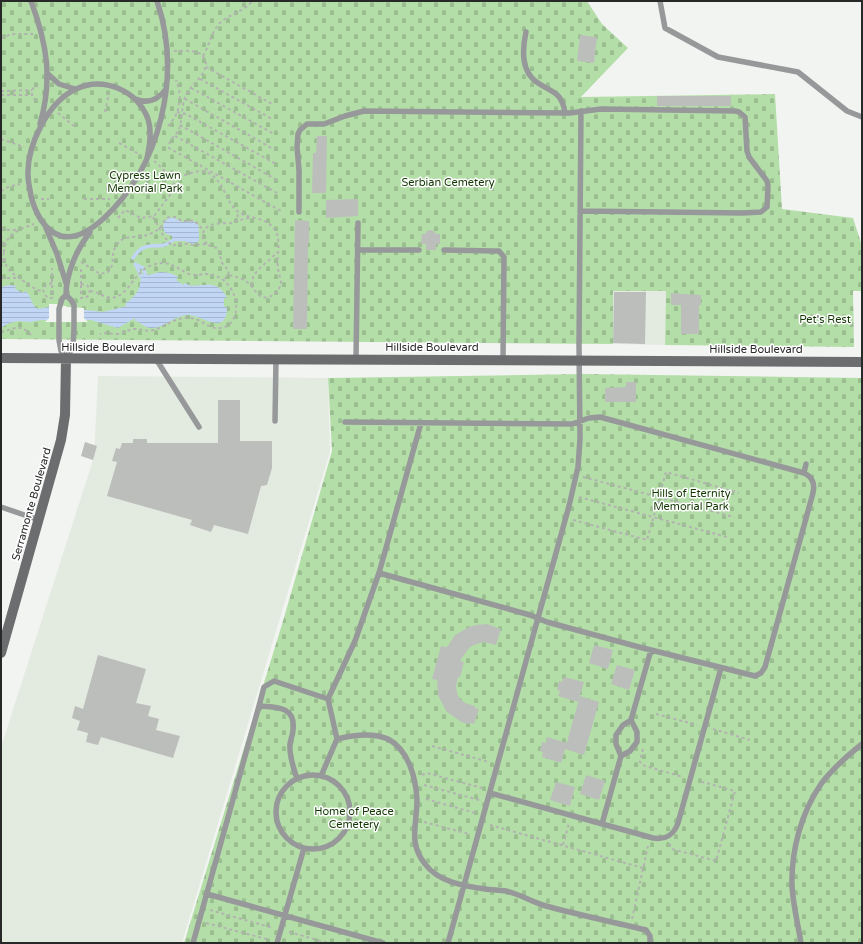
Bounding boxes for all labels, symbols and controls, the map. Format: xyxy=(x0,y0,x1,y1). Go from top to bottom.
park label: Cypress Lawn Memorial Park xyxy=(107,169,183,195)
park label: Serbian Cemetery xyxy=(401,176,495,189)
park label: Pet's Rest xyxy=(799,313,851,326)
street label: Hillside Boulevard xyxy=(61,341,155,354)
street label: Hillside Boulevard xyxy=(385,341,479,354)
street label: Hillside Boulevard xyxy=(709,343,803,356)
street label: Serramonte Boulevard xyxy=(9,446,54,562)
park label: Hills of Eternity Memorial Park xyxy=(651,487,731,513)
park label: Home of Peace Cemetery xyxy=(314,805,394,831)

